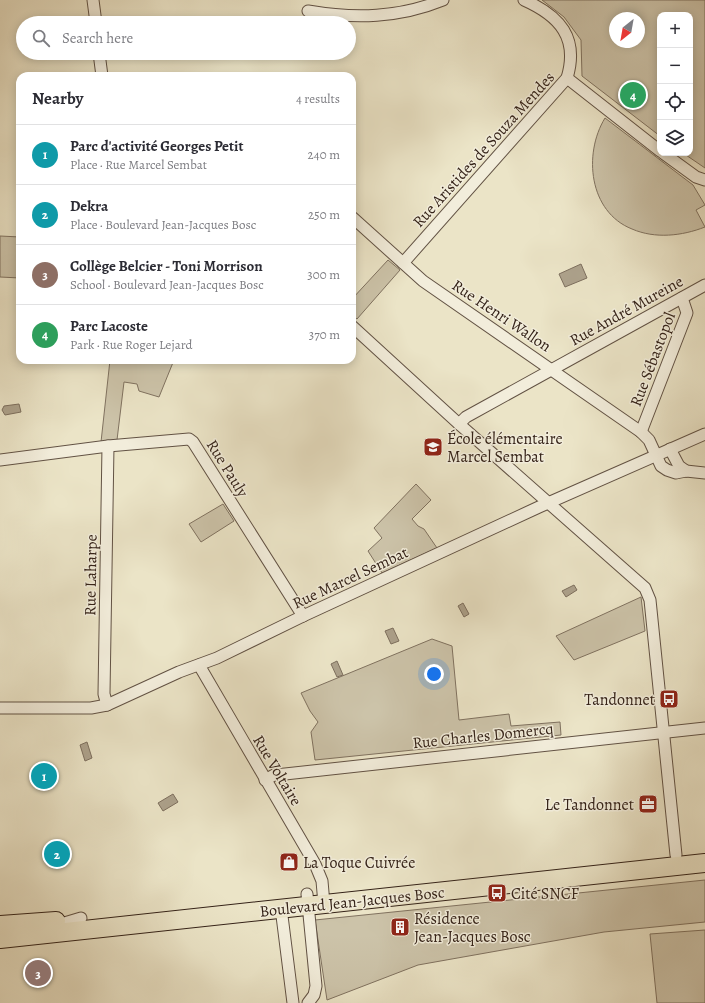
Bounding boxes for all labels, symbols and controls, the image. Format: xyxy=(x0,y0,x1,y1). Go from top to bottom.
north arrow xyxy=(609,12,645,48)
map controls xyxy=(657,12,693,156)
button: + xyxy=(657,12,693,48)
search box xyxy=(16,16,356,60)
icon: search xyxy=(30,27,52,49)
text: Search here xyxy=(62,28,133,48)
button: − xyxy=(657,48,693,84)
street label: Rue Aristides de Souza Mendes xyxy=(408,67,560,232)
pin: 4 xyxy=(620,80,646,110)
button: locate xyxy=(657,84,693,120)
text: Nearby xyxy=(32,87,83,110)
text: 4 results xyxy=(296,90,340,107)
button: layers xyxy=(657,120,693,156)
text: Parc d'activité Georges Petit xyxy=(70,136,243,156)
text: 1 xyxy=(43,146,47,163)
text: 240 m xyxy=(308,146,340,163)
text: Place · Rue Marcel Sembat xyxy=(70,156,207,173)
text: Dekra xyxy=(70,196,108,216)
text: 2 xyxy=(42,206,48,223)
text: 250 m xyxy=(308,206,340,223)
text: Place · Boulevard Jean-Jacques Bosc xyxy=(70,216,256,233)
text: Collège Belcier - Toni Morrison xyxy=(70,256,263,276)
text: 3 xyxy=(42,266,48,283)
text: 300 m xyxy=(307,266,340,283)
street label: Rue André Mureine xyxy=(566,271,687,351)
street label: Rue Henri Wallon xyxy=(447,274,556,357)
text: School · Boulevard Jean-Jacques Bosc xyxy=(70,276,264,293)
street label: Rue Sébastopol xyxy=(625,309,681,410)
text: Parc Lacoste xyxy=(70,316,148,336)
text: 4 xyxy=(42,326,48,343)
text: 370 m xyxy=(309,326,340,343)
text: Park · Rue Roger Lejard xyxy=(70,336,193,353)
place label: École élémentaire Marcel Sembat xyxy=(447,428,563,468)
street label: Rue Pauly xyxy=(201,436,254,502)
school or university icon: École élémentaire Marcel Sembat xyxy=(422,436,444,458)
street label: Rue Laharpe xyxy=(79,534,103,616)
street label: Rue Marcel Sembat xyxy=(289,541,412,614)
your location xyxy=(424,664,444,684)
bus stop icon: Tandonnet xyxy=(658,688,680,710)
place label: Tandonnet xyxy=(584,689,655,711)
street label: Rue Charles Domercq xyxy=(412,718,555,754)
street label: Rue Voltaire xyxy=(247,731,307,810)
pin: 1 xyxy=(31,761,57,791)
office icon: Le Tandonnet xyxy=(637,793,659,815)
place label: Le Tandonnet xyxy=(545,794,634,816)
pin: 2 xyxy=(44,839,70,869)
shop icon: La Toque Cuivrée xyxy=(278,851,300,873)
place label: La Toque Cuivrée xyxy=(303,852,415,874)
street label: Boulevard Jean-Jacques Bosc xyxy=(259,881,446,923)
bus stop icon: Cité SNCF xyxy=(486,882,508,904)
place label: Cité SNCF xyxy=(511,883,579,905)
place label: Résidence Jean-Jacques Bosc xyxy=(414,908,531,948)
building icon: Résidence Jean-Jacques Bosc xyxy=(389,916,411,938)
pin: 3 xyxy=(25,958,51,988)

